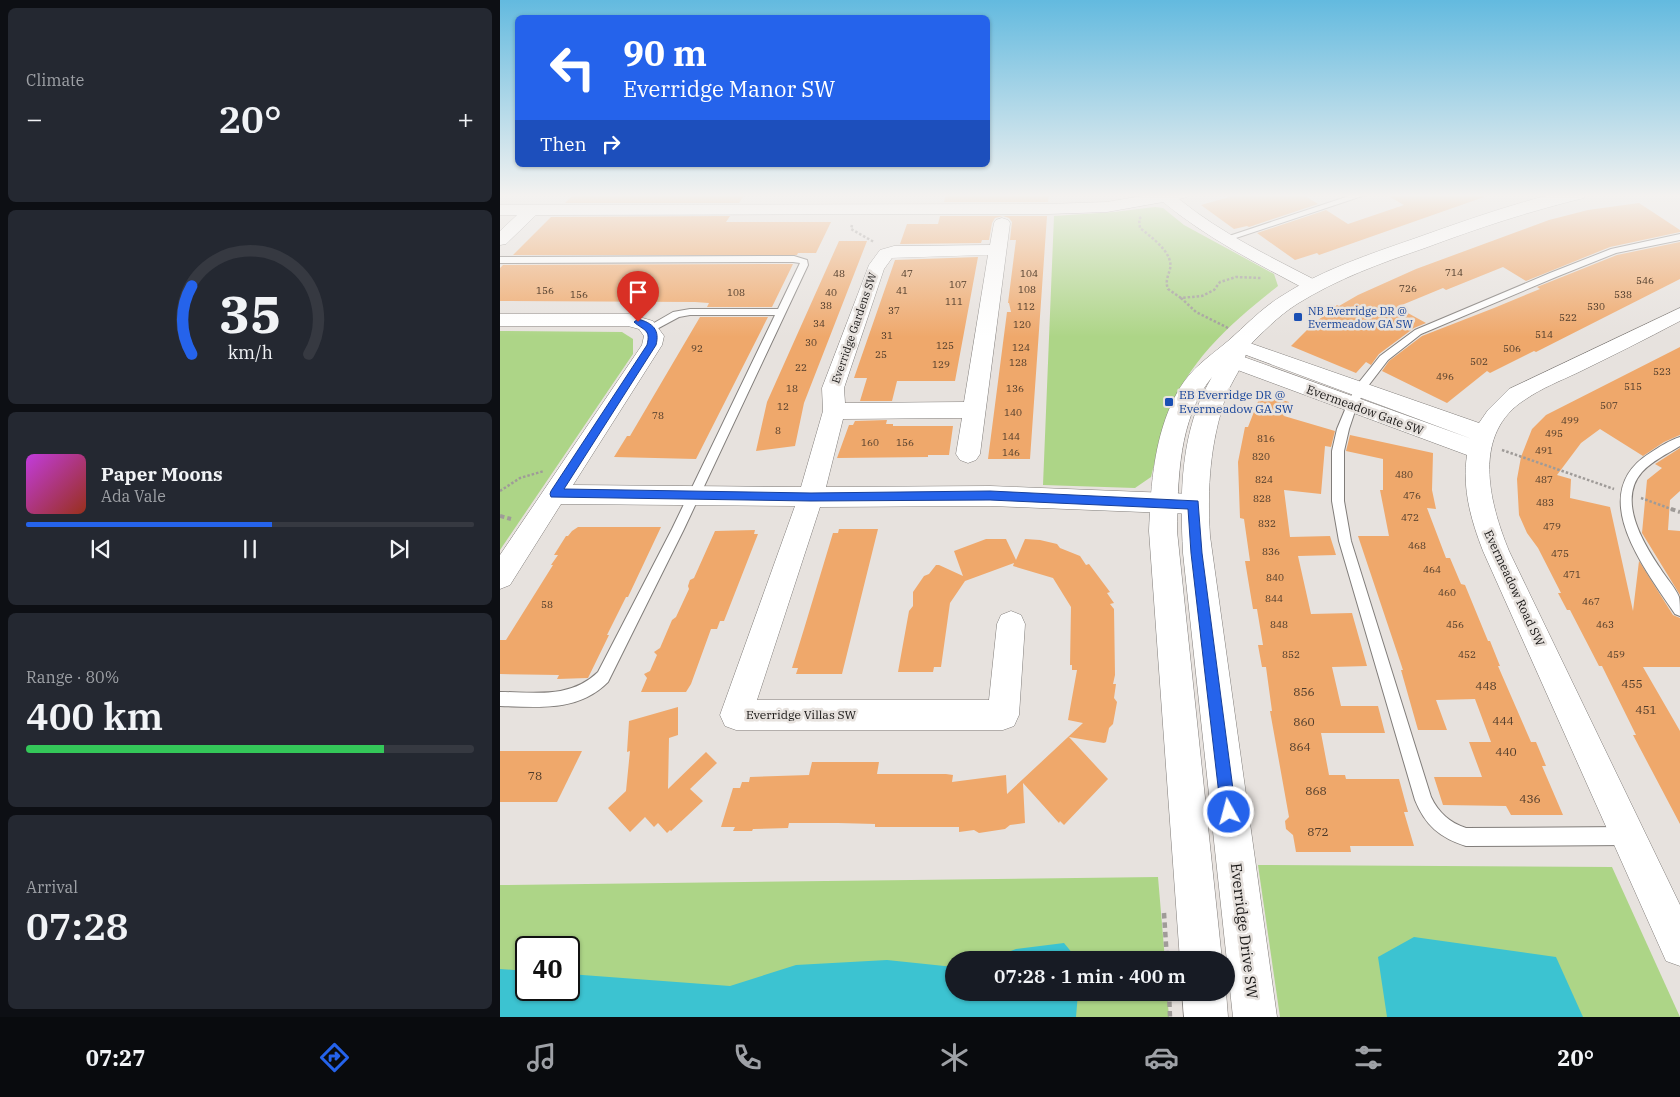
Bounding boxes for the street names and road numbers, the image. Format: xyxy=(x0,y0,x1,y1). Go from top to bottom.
street label: Everridge Gardens SW xyxy=(828,270,880,385)
street label: Evermeadow Gate SW xyxy=(1305,381,1426,438)
street label: Evermeadow Road SW xyxy=(1481,527,1548,649)
street label: Everridge Villas SW xyxy=(746,707,856,722)
street label: Everridge Drive SW xyxy=(1227,862,1262,1000)

